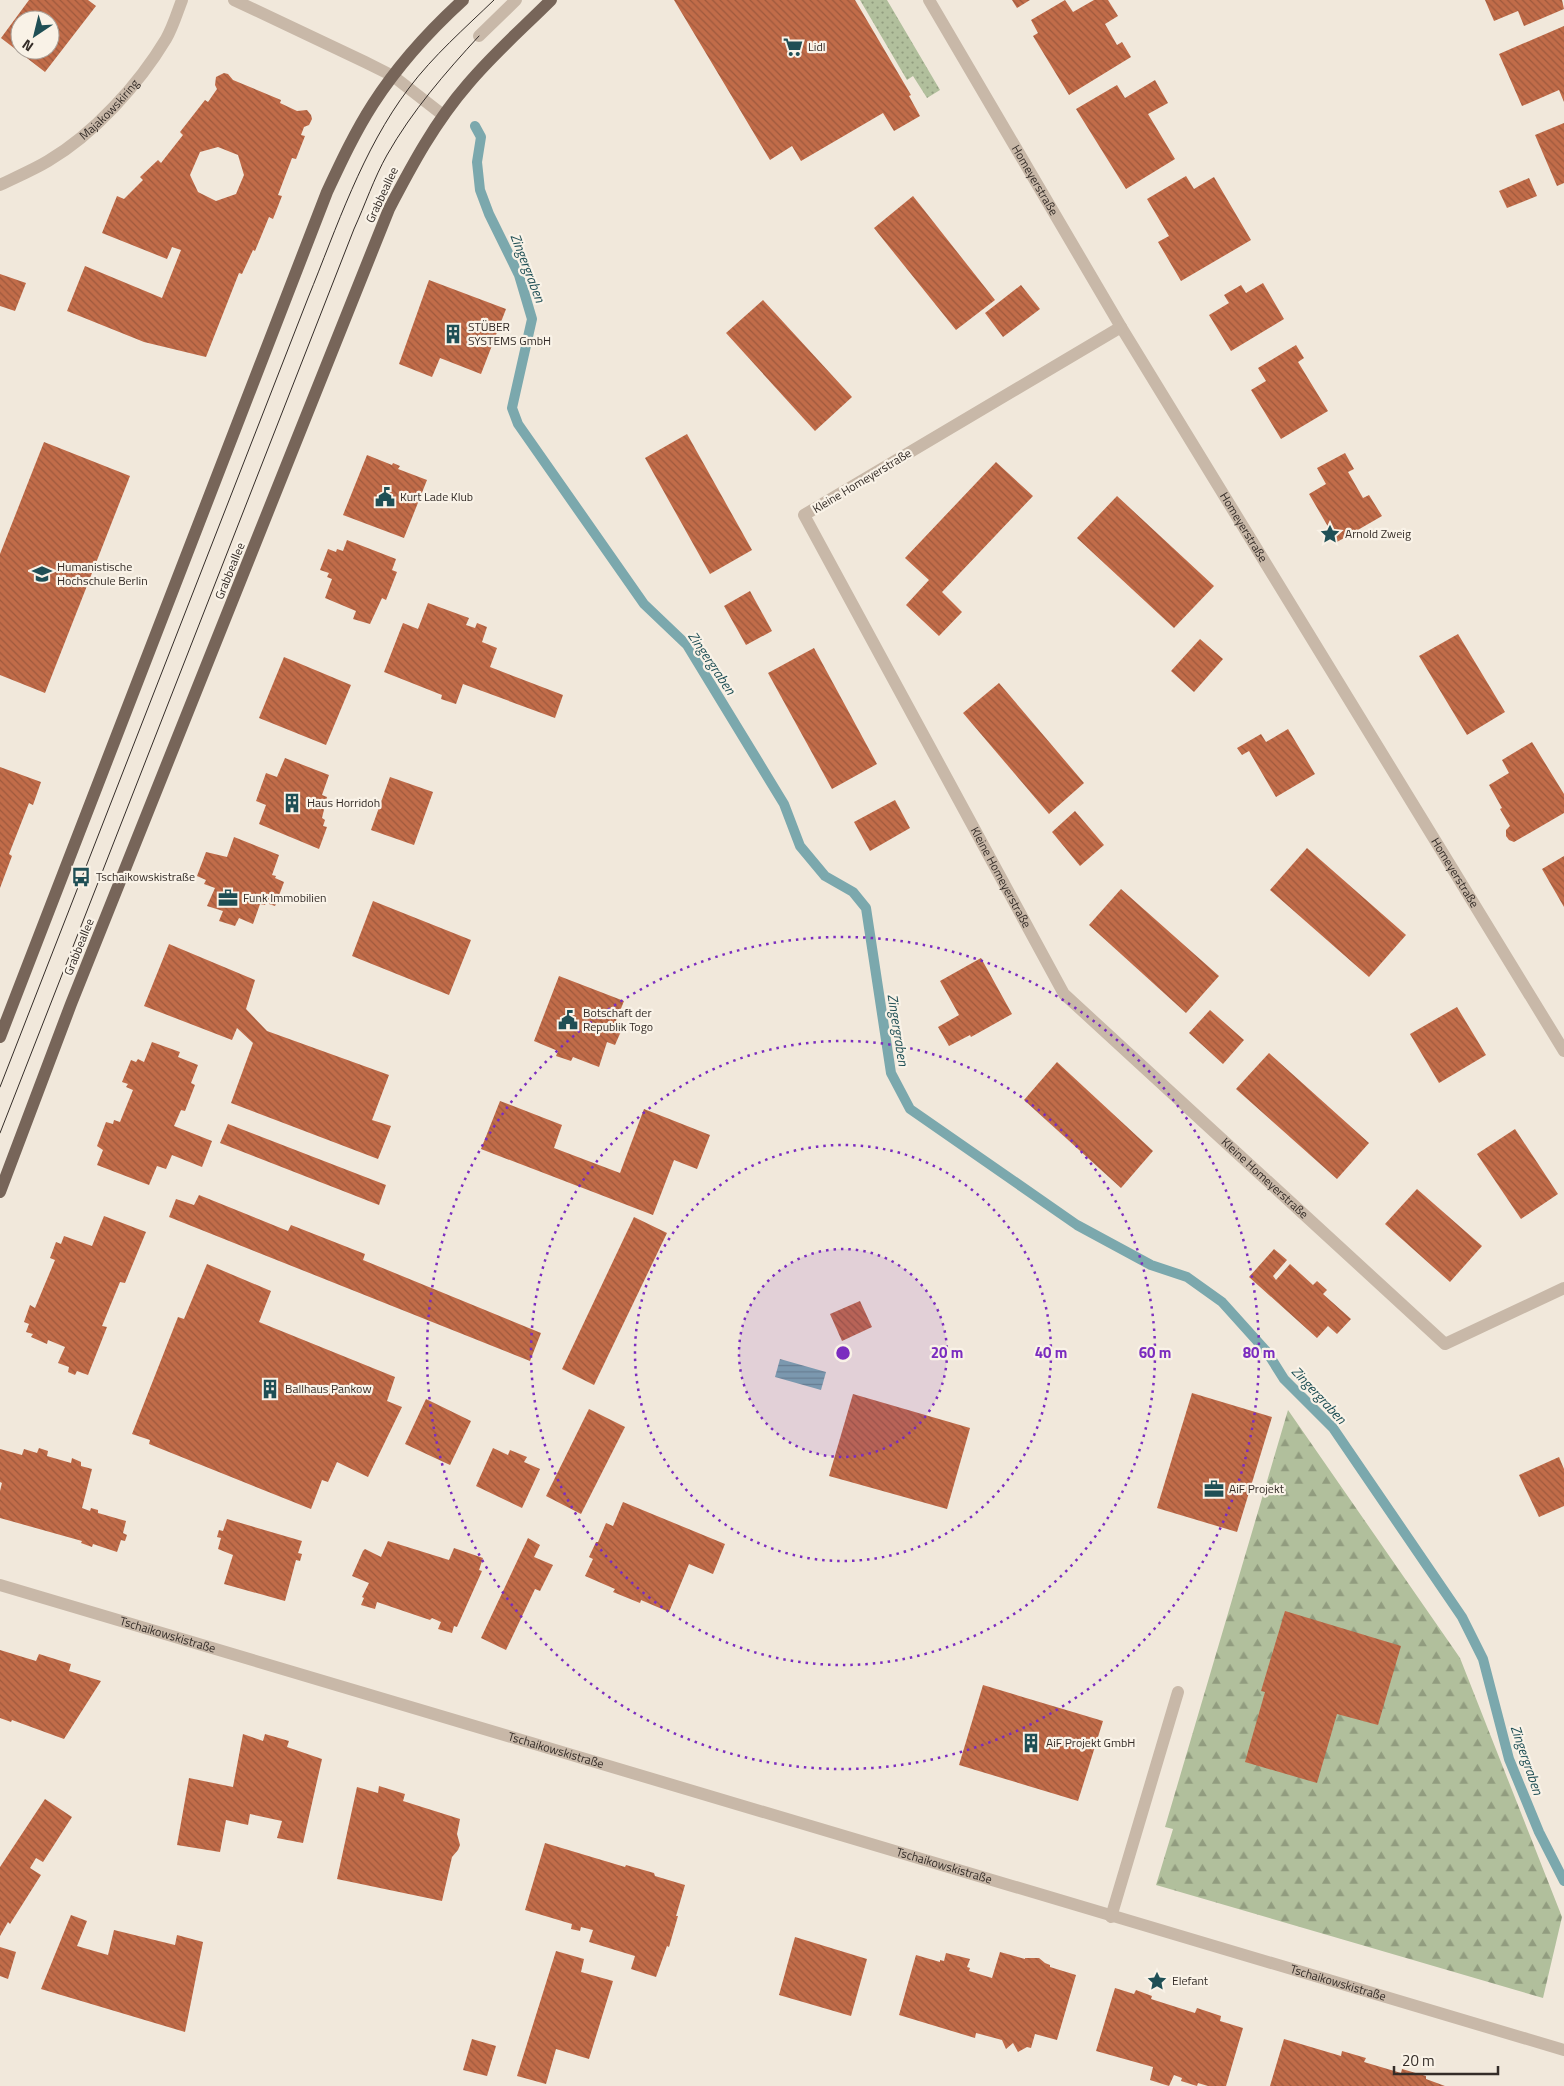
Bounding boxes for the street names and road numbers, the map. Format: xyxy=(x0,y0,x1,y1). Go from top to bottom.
street label: Majakowskiring xyxy=(75,75,144,144)
street label: Homeyerstraße xyxy=(1007,141,1064,219)
street label: Grabbeallee xyxy=(360,164,403,226)
street label: Kleine Homeyerstraße xyxy=(809,443,915,518)
street label: Homeyerstraße xyxy=(1215,488,1273,566)
street label: Grabbeallee xyxy=(210,539,250,602)
street label: Kleine Homeyerstraße xyxy=(966,823,1036,931)
street label: Homeyerstraße xyxy=(1427,834,1484,911)
street label: Grabbeallee xyxy=(59,915,99,978)
street label: Kleine Homeyerstraße xyxy=(1217,1133,1313,1223)
street label: Tschaikowskistraße xyxy=(118,1611,218,1658)
street label: Tschaikowskistraße xyxy=(506,1727,606,1773)
street label: Tschaikowskistraße xyxy=(894,1842,995,1888)
street label: Tschaikowskistraße xyxy=(1288,1959,1388,2006)

